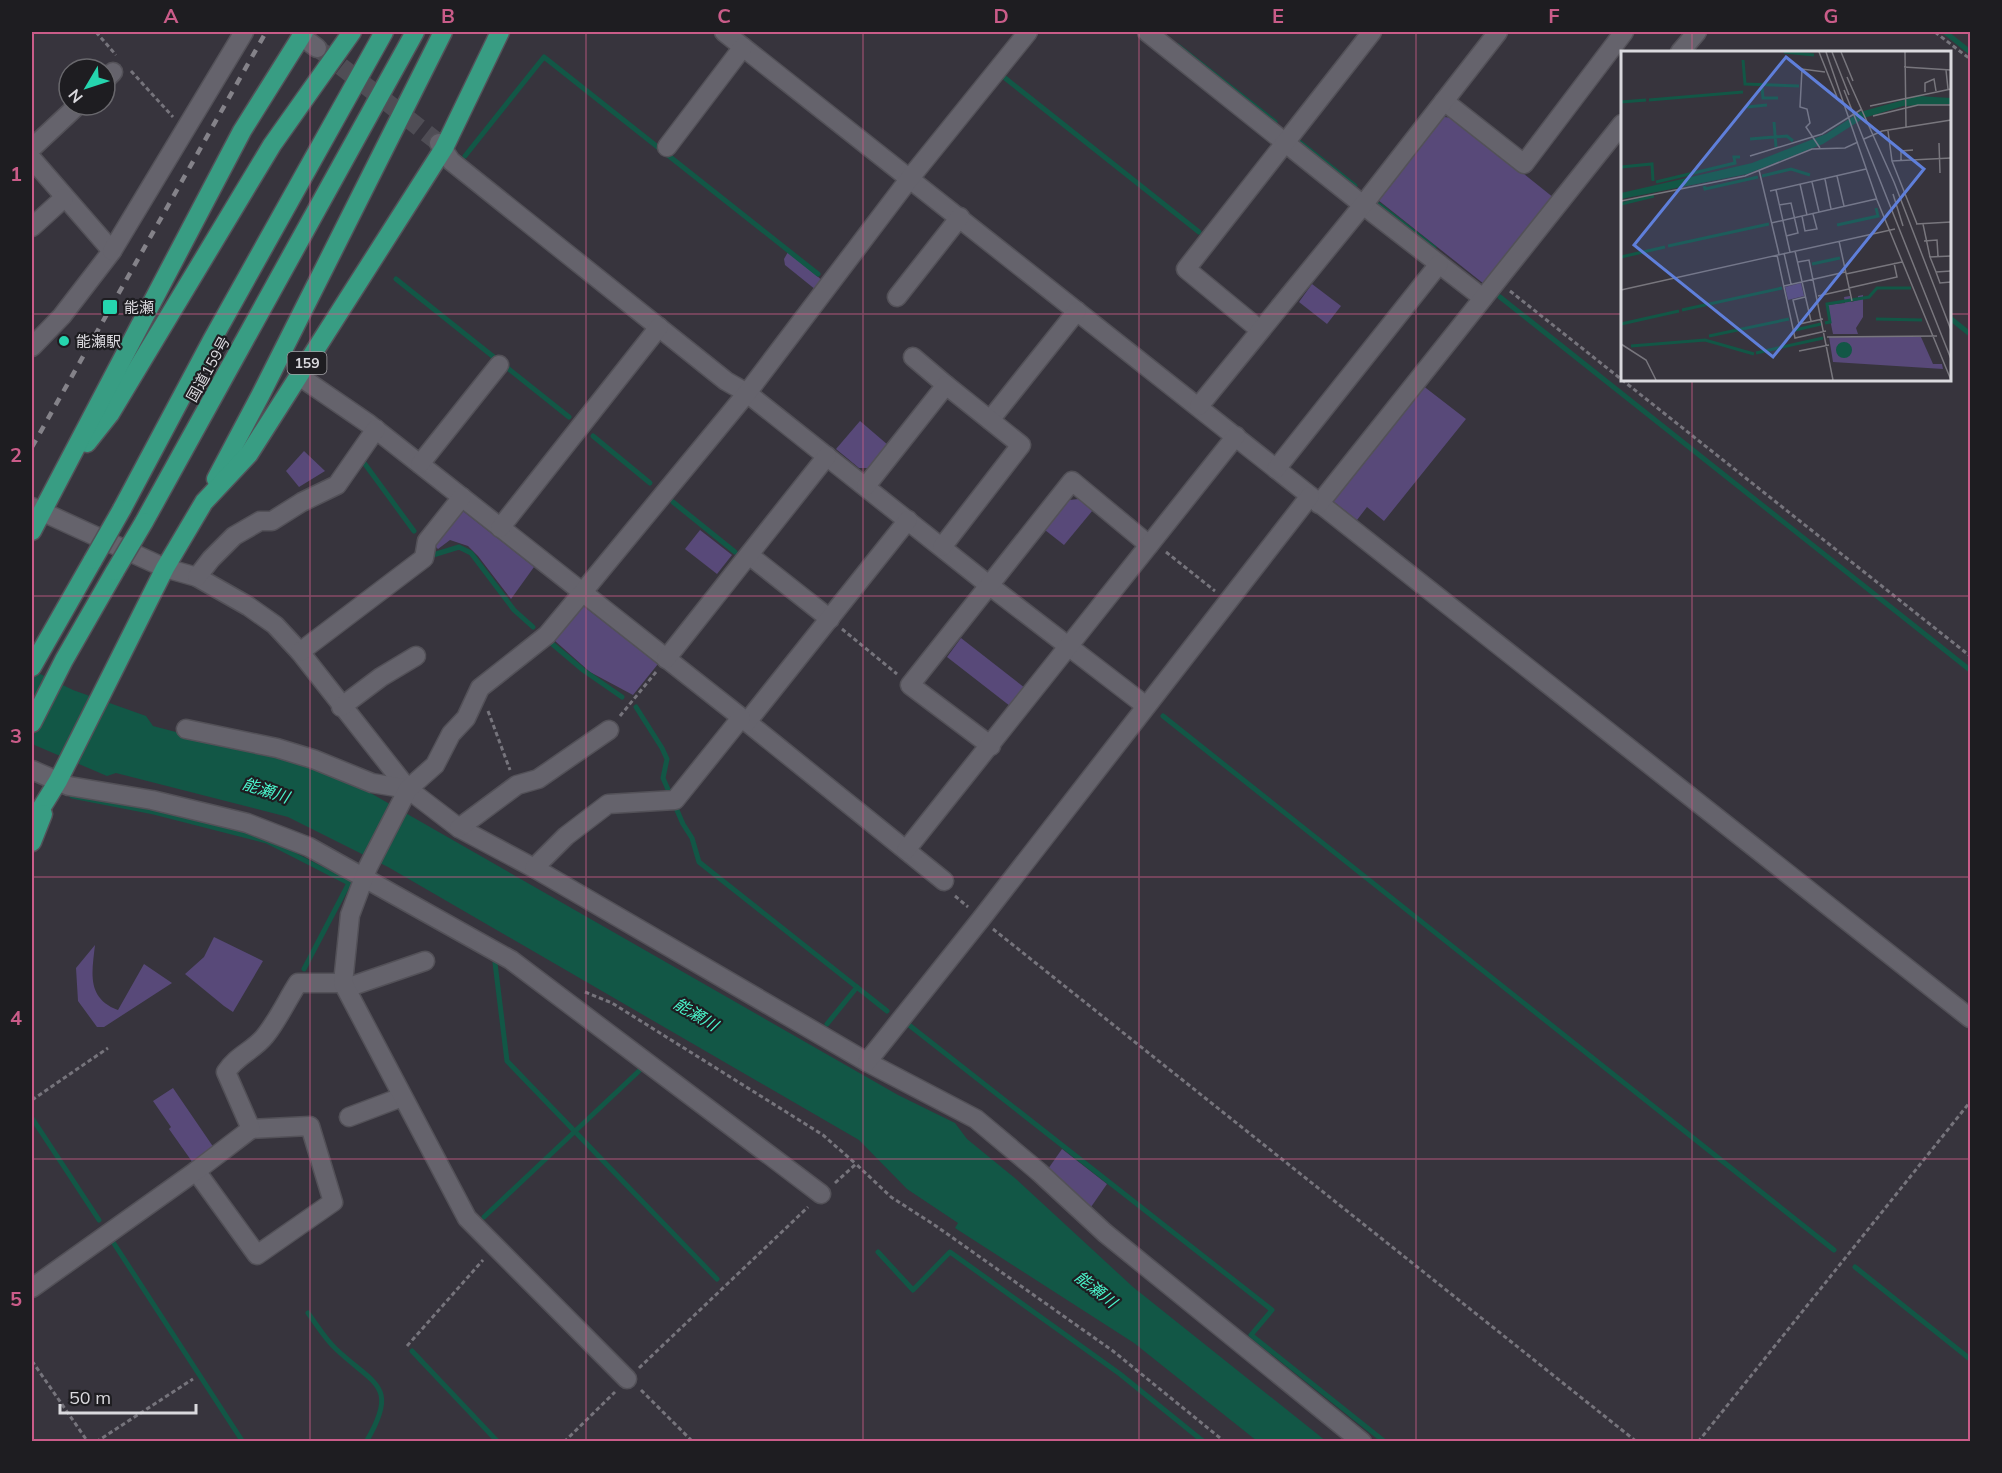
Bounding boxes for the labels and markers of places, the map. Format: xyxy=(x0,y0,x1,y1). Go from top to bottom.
marker: 能瀬 xyxy=(101,298,119,316)
place label: 能瀬 xyxy=(124,298,154,317)
place label: 能瀬駅 xyxy=(76,332,121,351)
marker: 能瀬駅 xyxy=(57,334,71,348)

